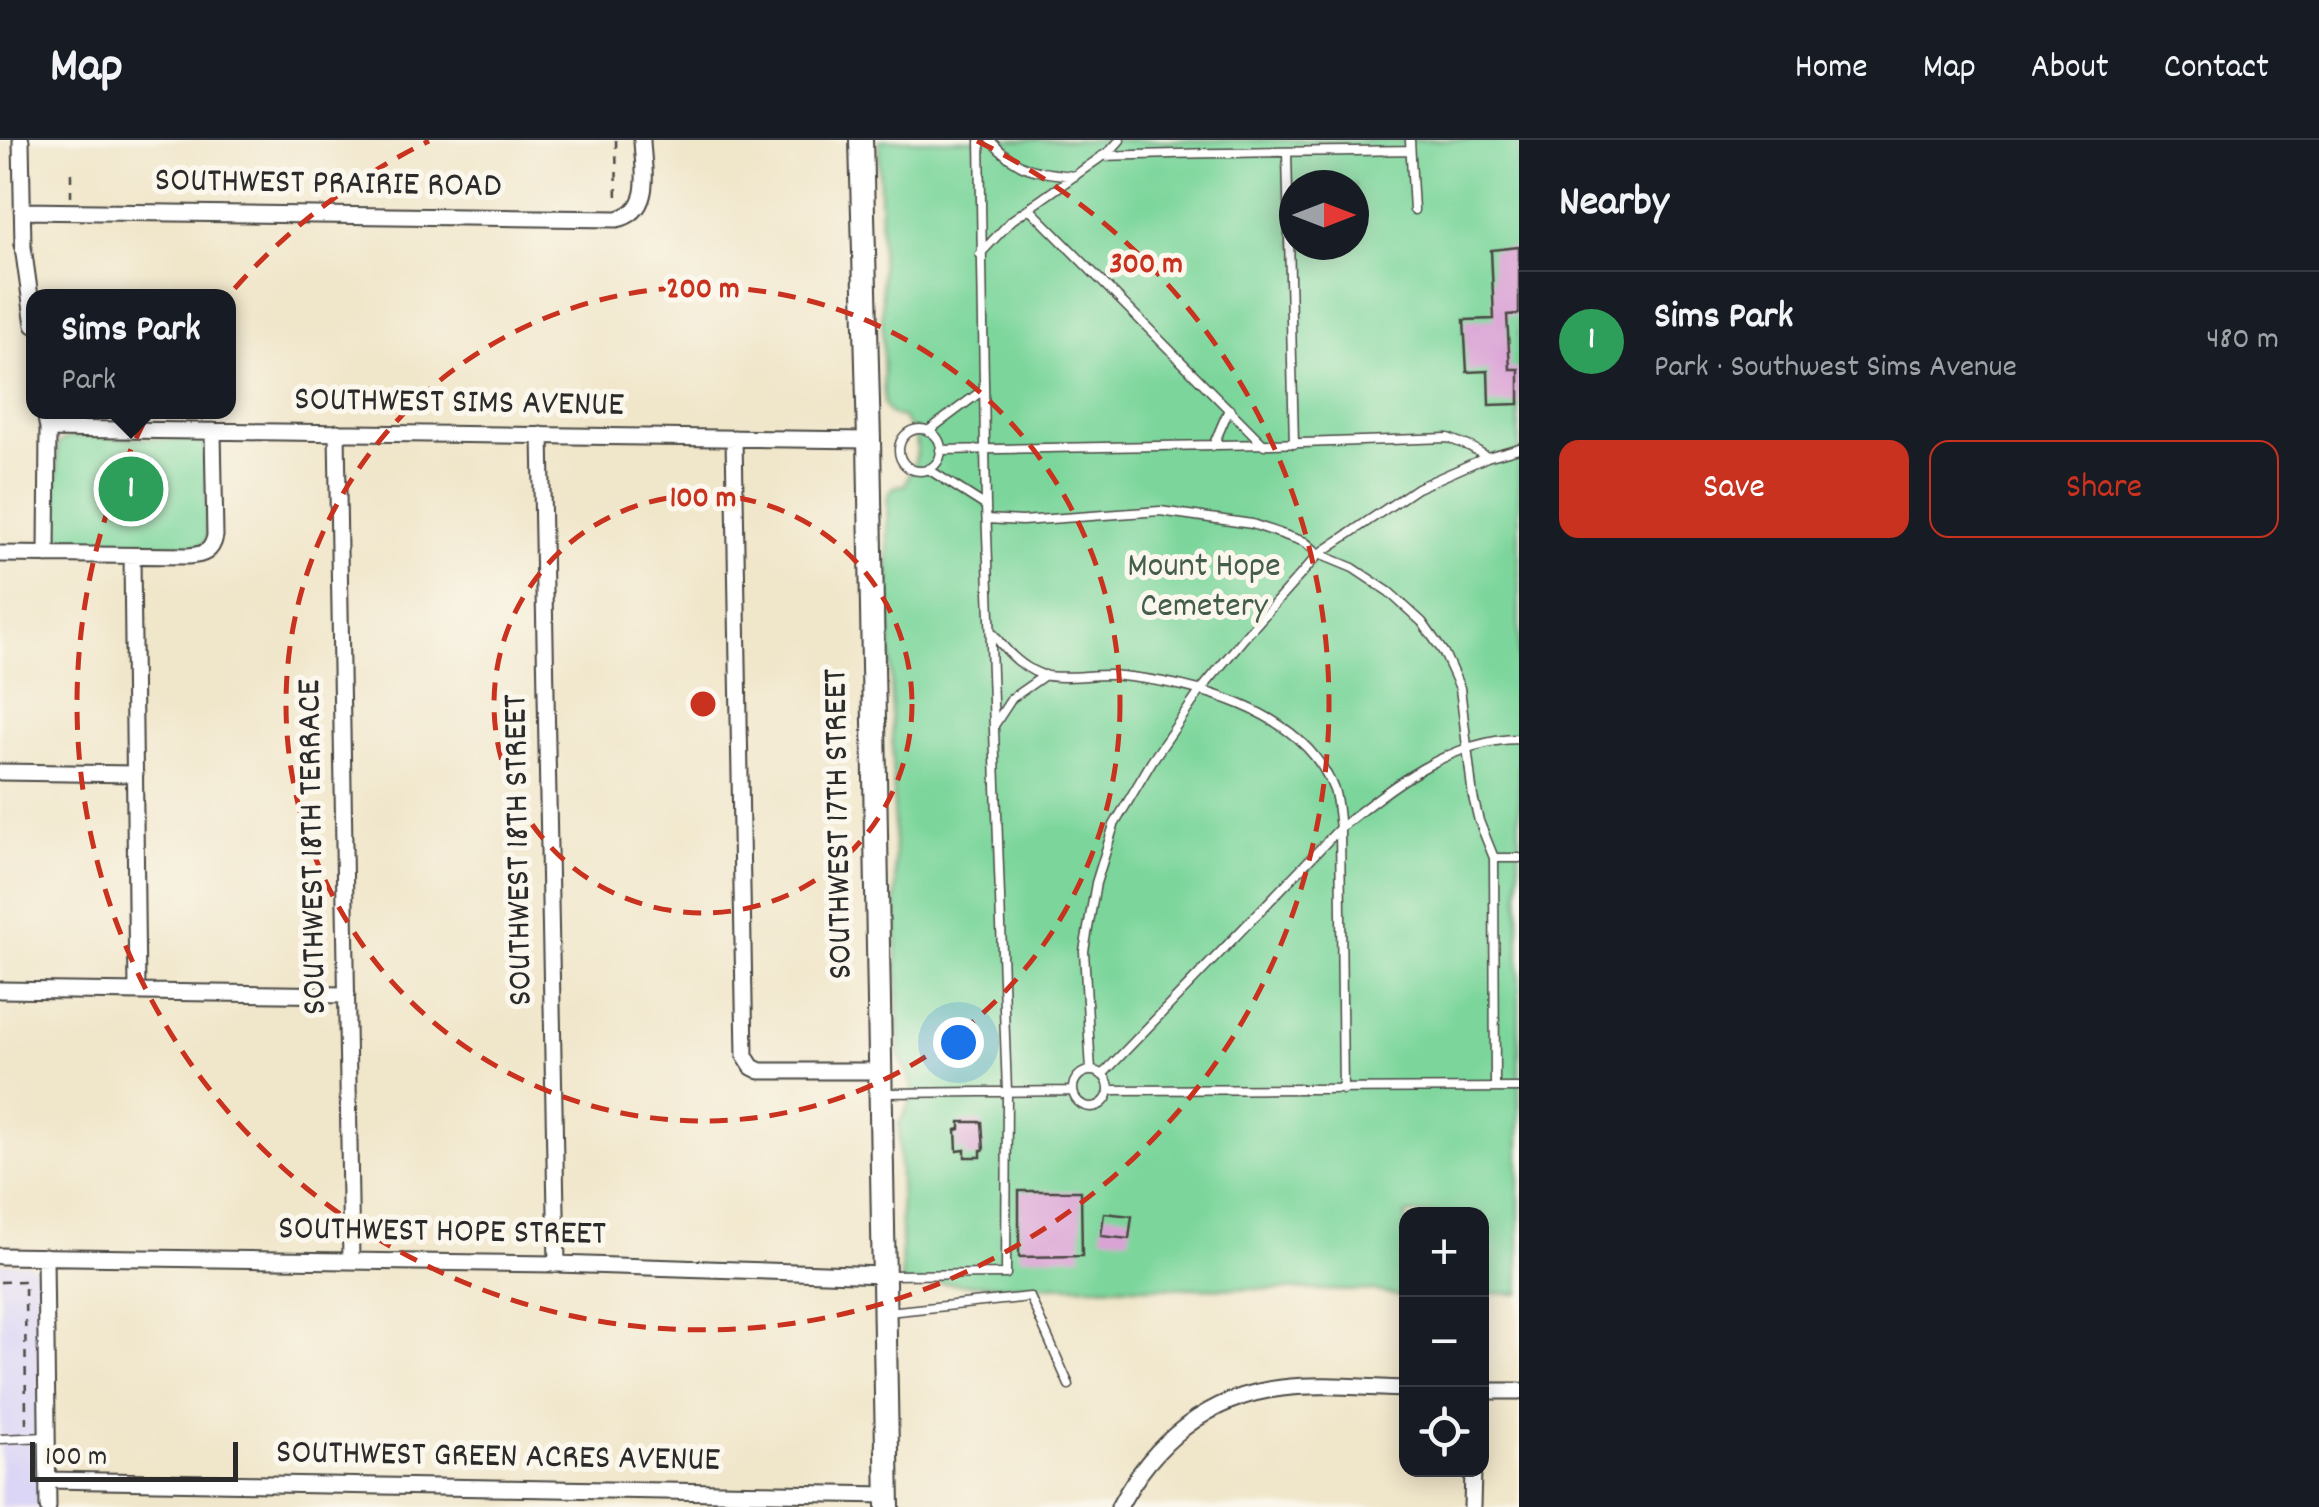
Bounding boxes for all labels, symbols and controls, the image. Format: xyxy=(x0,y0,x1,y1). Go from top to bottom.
text: Map xyxy=(50,35,123,104)
text: Home xyxy=(1795,44,1868,94)
text: Map xyxy=(1923,44,1976,94)
text: About xyxy=(2031,44,2109,94)
text: Contact xyxy=(2164,44,2269,94)
street label: SOUTHWEST PRAIRIE ROAD xyxy=(154,157,502,213)
north arrow xyxy=(1279,170,1369,260)
text: Nearby xyxy=(1559,175,1669,235)
text: 300 m xyxy=(1109,245,1183,288)
text: 200 m xyxy=(666,270,740,313)
popup xyxy=(26,289,236,419)
text: Sims Park xyxy=(1654,291,1793,346)
text: Sims Park xyxy=(61,304,201,359)
text: 1 xyxy=(1588,318,1595,364)
text: 480 m xyxy=(2206,318,2279,364)
text: Park · Southwest Sims Avenue xyxy=(1654,346,2017,392)
text: Park xyxy=(61,359,116,405)
street label: SOUTHWEST SIMS AVENUE xyxy=(294,376,624,432)
button: Save xyxy=(1559,440,1909,538)
button: Share xyxy=(1929,440,2279,538)
pin: 1 xyxy=(98,452,164,526)
text: 100 m xyxy=(670,479,736,522)
park label: Mount Hope Cemetery xyxy=(1127,543,1281,633)
street label: SOUTHWEST 17TH STREET xyxy=(812,668,868,980)
street label: SOUTHWEST 18TH TERRACE xyxy=(286,679,342,1015)
centre of rings xyxy=(685,686,721,722)
street label: SOUTHWEST 18TH STREET xyxy=(492,694,548,1006)
your location xyxy=(933,1017,984,1068)
street label: SOUTHWEST HOPE STREET xyxy=(278,1205,606,1261)
map controls xyxy=(1399,1207,1489,1477)
button: + xyxy=(1399,1207,1489,1297)
button: − xyxy=(1399,1297,1489,1387)
button: locate xyxy=(1399,1387,1489,1477)
street label: SOUTHWEST GREEN ACRES AVENUE xyxy=(275,1429,721,1487)
scale bar xyxy=(30,1437,238,1482)
text: 100 m xyxy=(45,1439,107,1479)

